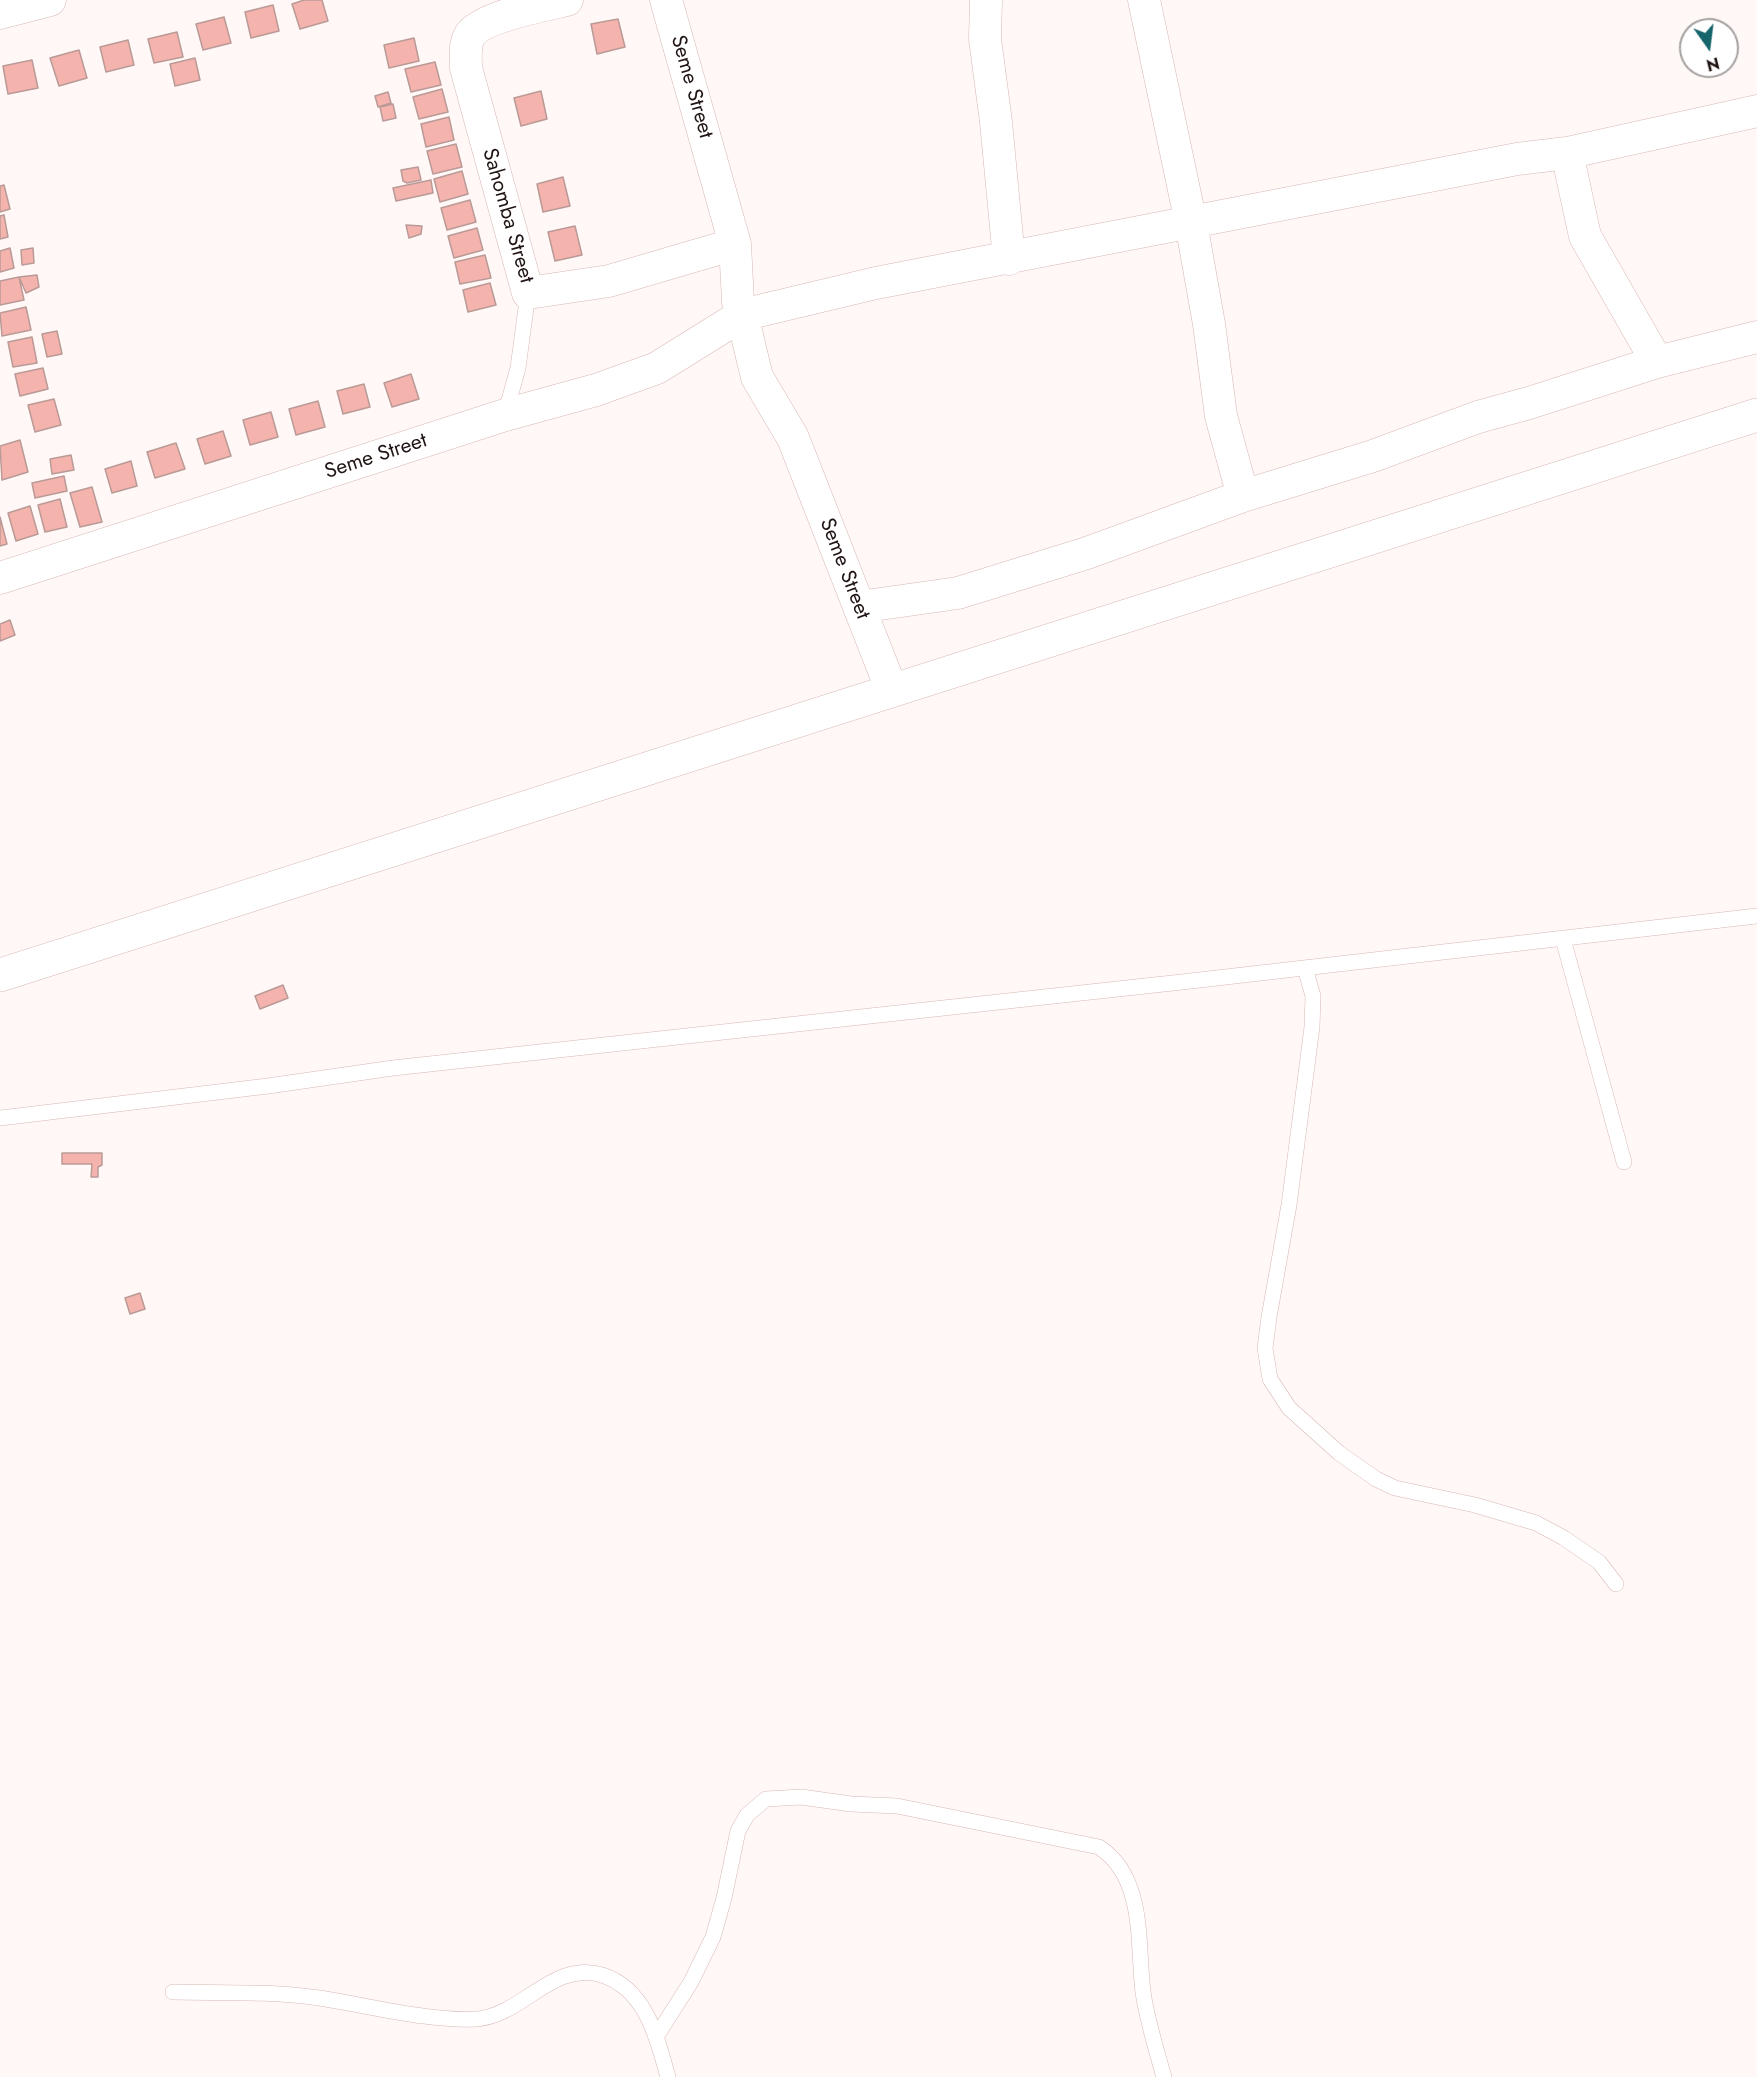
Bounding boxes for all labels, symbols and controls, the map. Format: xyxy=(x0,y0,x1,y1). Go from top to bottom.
north arrow xyxy=(1679,18,1739,78)
street label: Seme Street xyxy=(664,33,718,141)
text: N xyxy=(1704,51,1722,77)
street label: Sahomba Street xyxy=(476,146,538,286)
street label: Seme Street xyxy=(322,429,430,485)
street label: Seme Street xyxy=(813,515,875,623)

